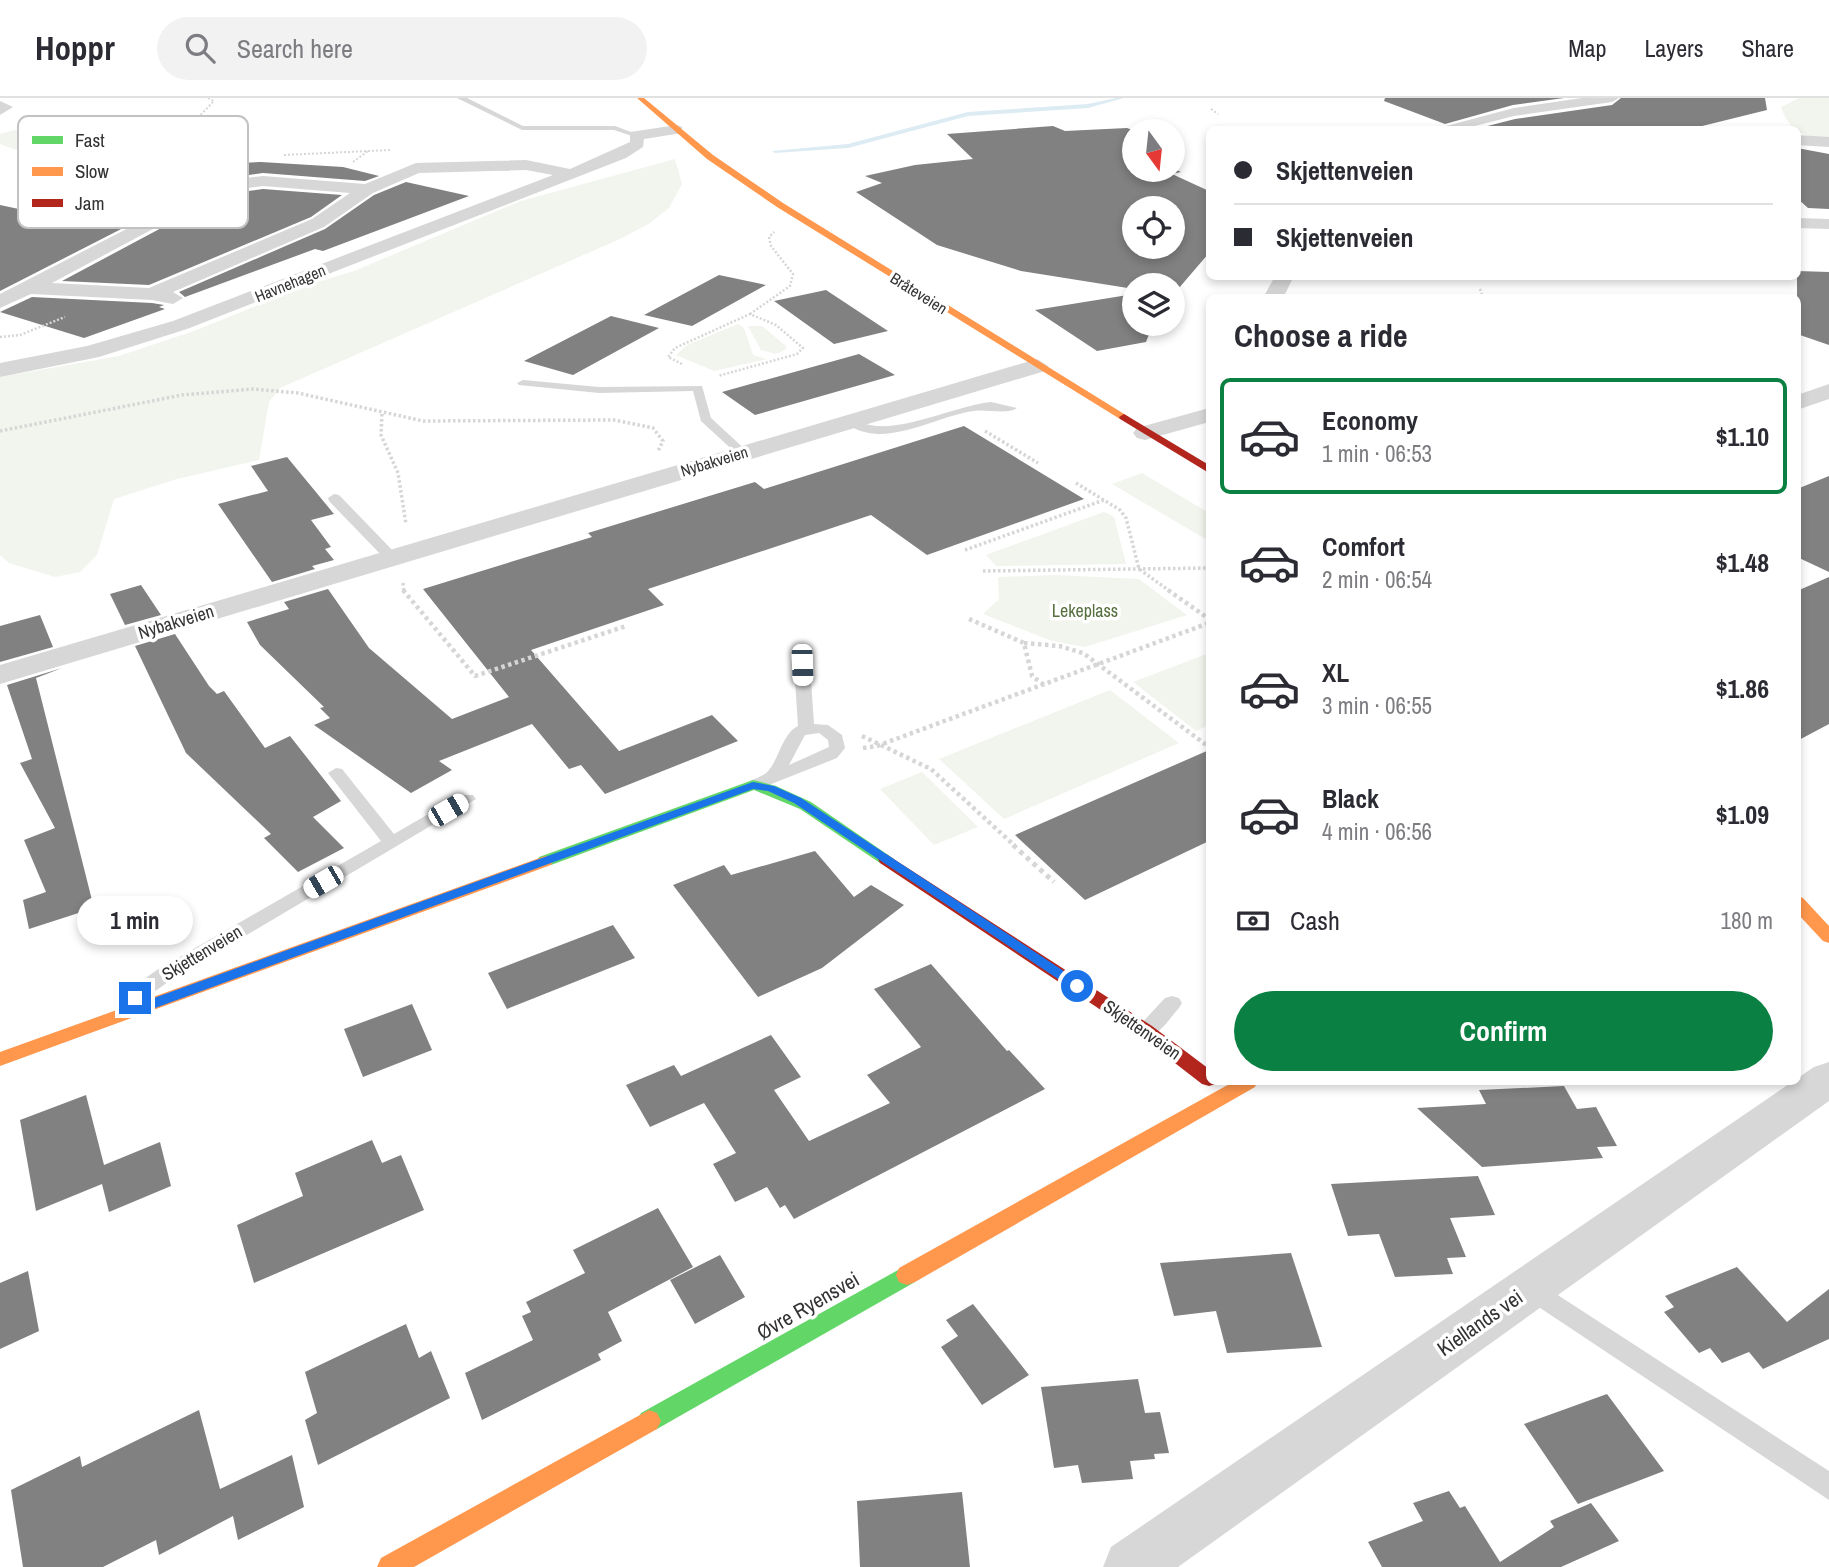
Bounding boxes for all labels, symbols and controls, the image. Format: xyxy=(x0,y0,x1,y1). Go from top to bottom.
search box xyxy=(157,17,647,80)
text: Hoppr xyxy=(35,26,115,70)
icon: search xyxy=(181,29,219,67)
text: Search here xyxy=(237,31,353,66)
text: Map xyxy=(1568,32,1606,64)
text: Layers xyxy=(1644,32,1703,64)
text: Share xyxy=(1741,32,1794,64)
legend xyxy=(18,116,248,228)
north arrow xyxy=(1122,119,1185,182)
map controls xyxy=(1122,119,1185,336)
text: Fast xyxy=(75,127,105,153)
text: Skjettenveien xyxy=(1276,153,1413,188)
text: Slow xyxy=(75,158,110,184)
text: Jam xyxy=(75,190,104,216)
button: locate xyxy=(1122,196,1185,259)
text: Skjettenveien xyxy=(1276,220,1413,255)
street label: Havnehagen xyxy=(251,259,329,307)
street label: Bråteveien xyxy=(886,267,952,319)
button: layers xyxy=(1122,273,1185,336)
text: Choose a ride xyxy=(1234,314,1408,357)
text: Economy xyxy=(1322,403,1418,438)
icon: car xyxy=(1238,405,1301,468)
text: $1.10 xyxy=(1716,419,1769,454)
text: 1 min · 06:53 xyxy=(1322,438,1432,469)
street label: Nybakveien xyxy=(678,440,750,482)
text: Comfort xyxy=(1322,529,1405,564)
icon: car xyxy=(1238,531,1301,594)
text: $1.48 xyxy=(1716,545,1769,580)
text: 2 min · 06:54 xyxy=(1322,564,1432,595)
street label: Nybakveien xyxy=(135,598,217,645)
park label: Lekeplass xyxy=(1052,598,1118,623)
car xyxy=(791,644,814,686)
text: XL xyxy=(1322,655,1349,690)
icon: car xyxy=(1238,657,1301,720)
text: $1.86 xyxy=(1716,671,1769,706)
text: 3 min · 06:55 xyxy=(1322,690,1432,721)
text: Black xyxy=(1322,781,1379,816)
icon: car xyxy=(1238,783,1301,846)
car xyxy=(425,790,472,830)
text: $1.09 xyxy=(1716,797,1769,832)
text: 4 min · 06:56 xyxy=(1322,816,1432,847)
car xyxy=(300,862,347,902)
callout: 1 min xyxy=(77,897,193,946)
icon: cash xyxy=(1234,902,1272,940)
text: Cash xyxy=(1290,903,1340,938)
text: 1 min xyxy=(110,905,160,936)
text: 180 m xyxy=(1721,905,1773,936)
street label: Skjettenveien xyxy=(157,919,247,986)
route start xyxy=(1061,970,1093,1002)
route end xyxy=(119,982,151,1014)
button: Confirm xyxy=(1234,991,1773,1071)
street label: Skjettenveien xyxy=(1098,994,1186,1065)
street label: Øvre Ryensvei xyxy=(751,1265,864,1347)
street label: Kiellands vei xyxy=(1431,1282,1528,1363)

